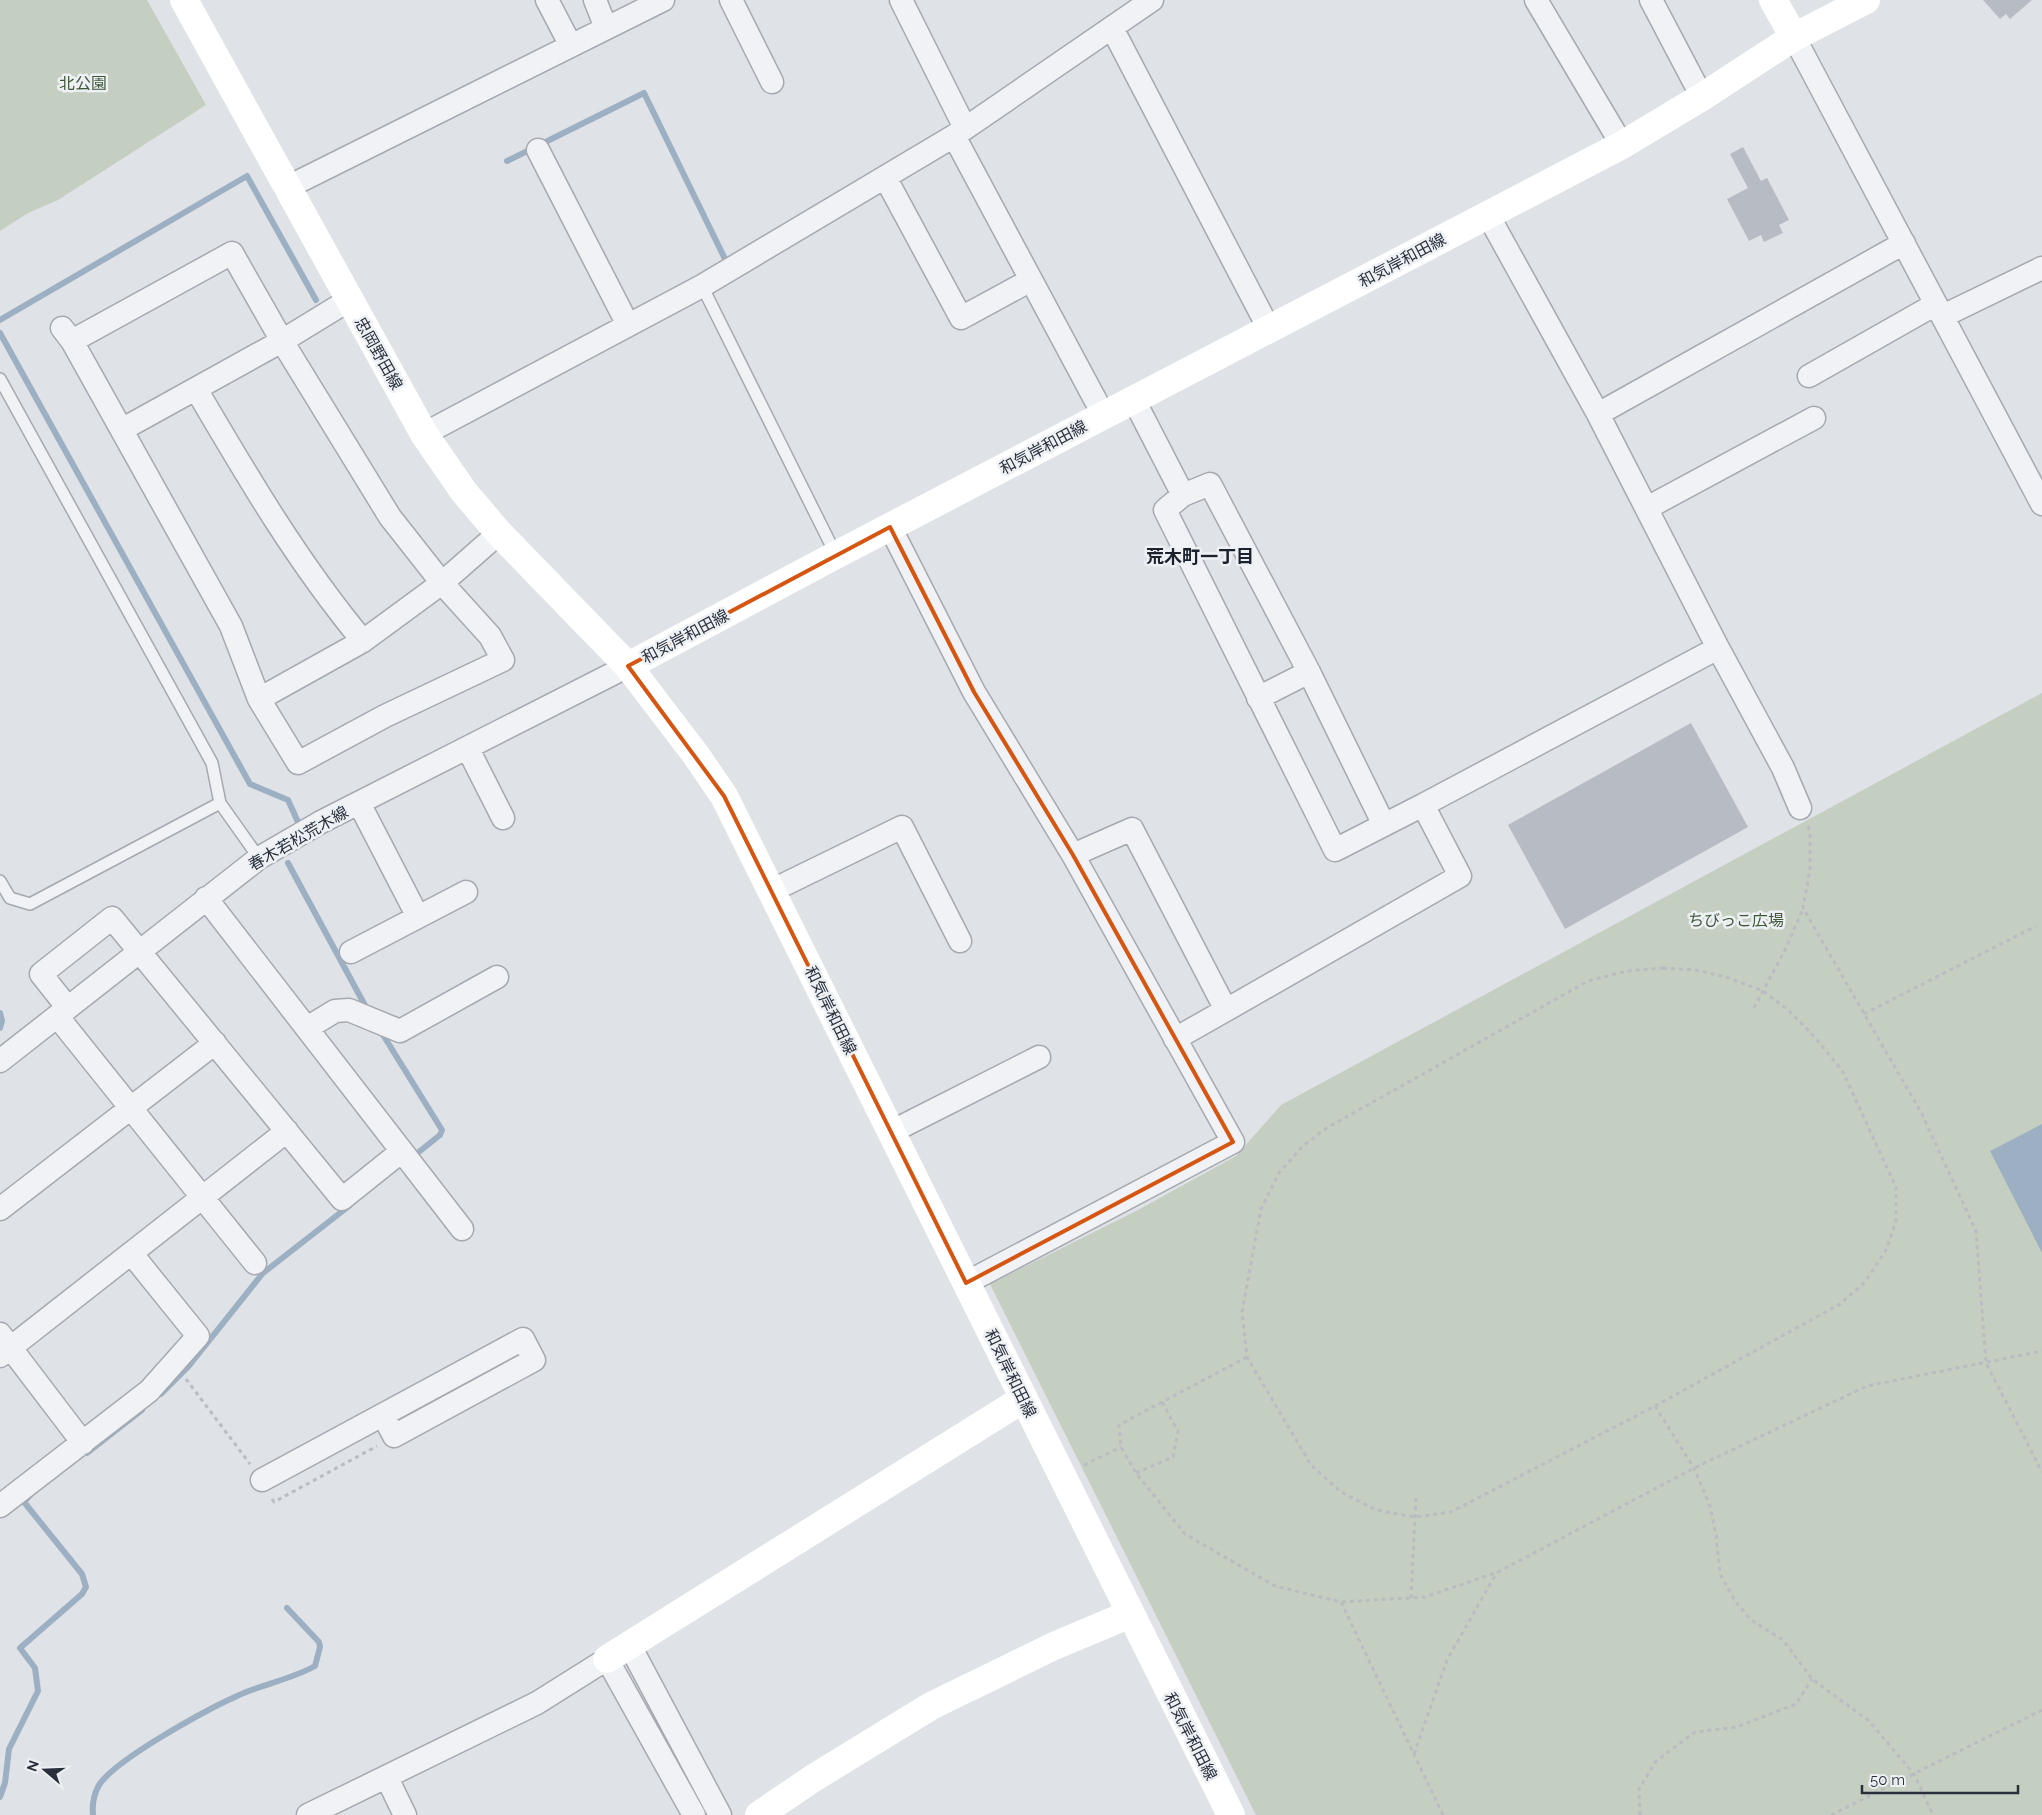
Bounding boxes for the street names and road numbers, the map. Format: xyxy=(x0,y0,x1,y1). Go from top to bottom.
street label: 和気岸和田線 xyxy=(1355,230,1449,291)
street label: 忠岡野田線 xyxy=(351,314,406,393)
street label: 和気岸和田線 xyxy=(996,417,1090,478)
street label: 和気岸和田線 xyxy=(638,606,732,667)
street label: 春木若松荒木線 xyxy=(245,802,352,875)
street label: 和気岸和田線 xyxy=(801,963,860,1058)
street label: 和気岸和田線 xyxy=(981,1326,1040,1421)
street label: 和気岸和田線 xyxy=(1160,1689,1221,1783)

